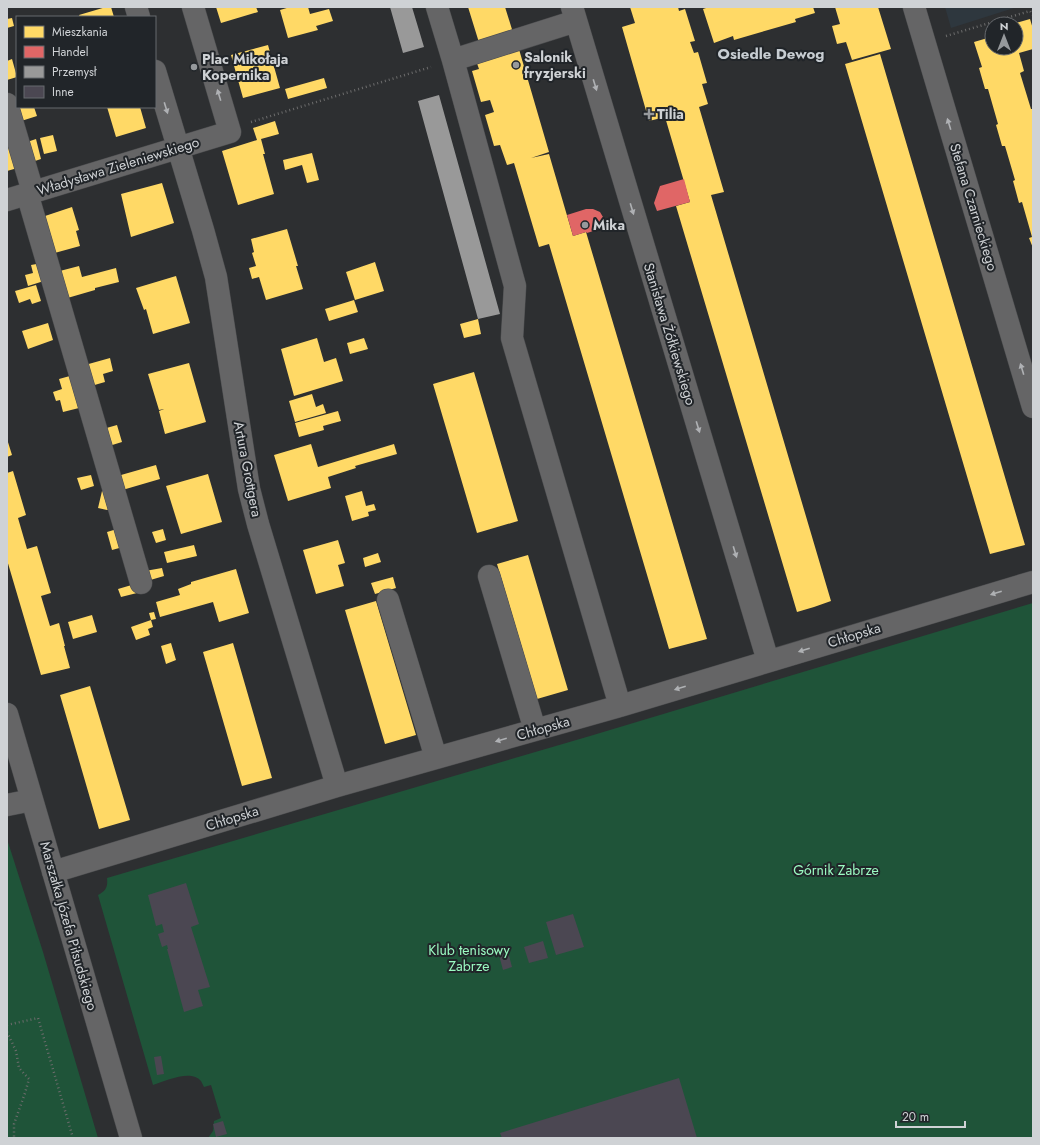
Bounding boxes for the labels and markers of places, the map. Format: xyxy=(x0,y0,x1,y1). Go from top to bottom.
place label: Salonik fryzjerski xyxy=(524,47,586,83)
place label: Plac Mikołaja Kopernika xyxy=(202,49,288,85)
marker: Salonik fryzjerski xyxy=(511,60,521,70)
marker: Plac Mikołaja Kopernika xyxy=(189,62,199,72)
place label: Tilia xyxy=(657,104,684,124)
marker: Tilia xyxy=(644,109,654,119)
place label: Mika xyxy=(593,215,625,235)
marker: Mika xyxy=(580,220,590,230)

